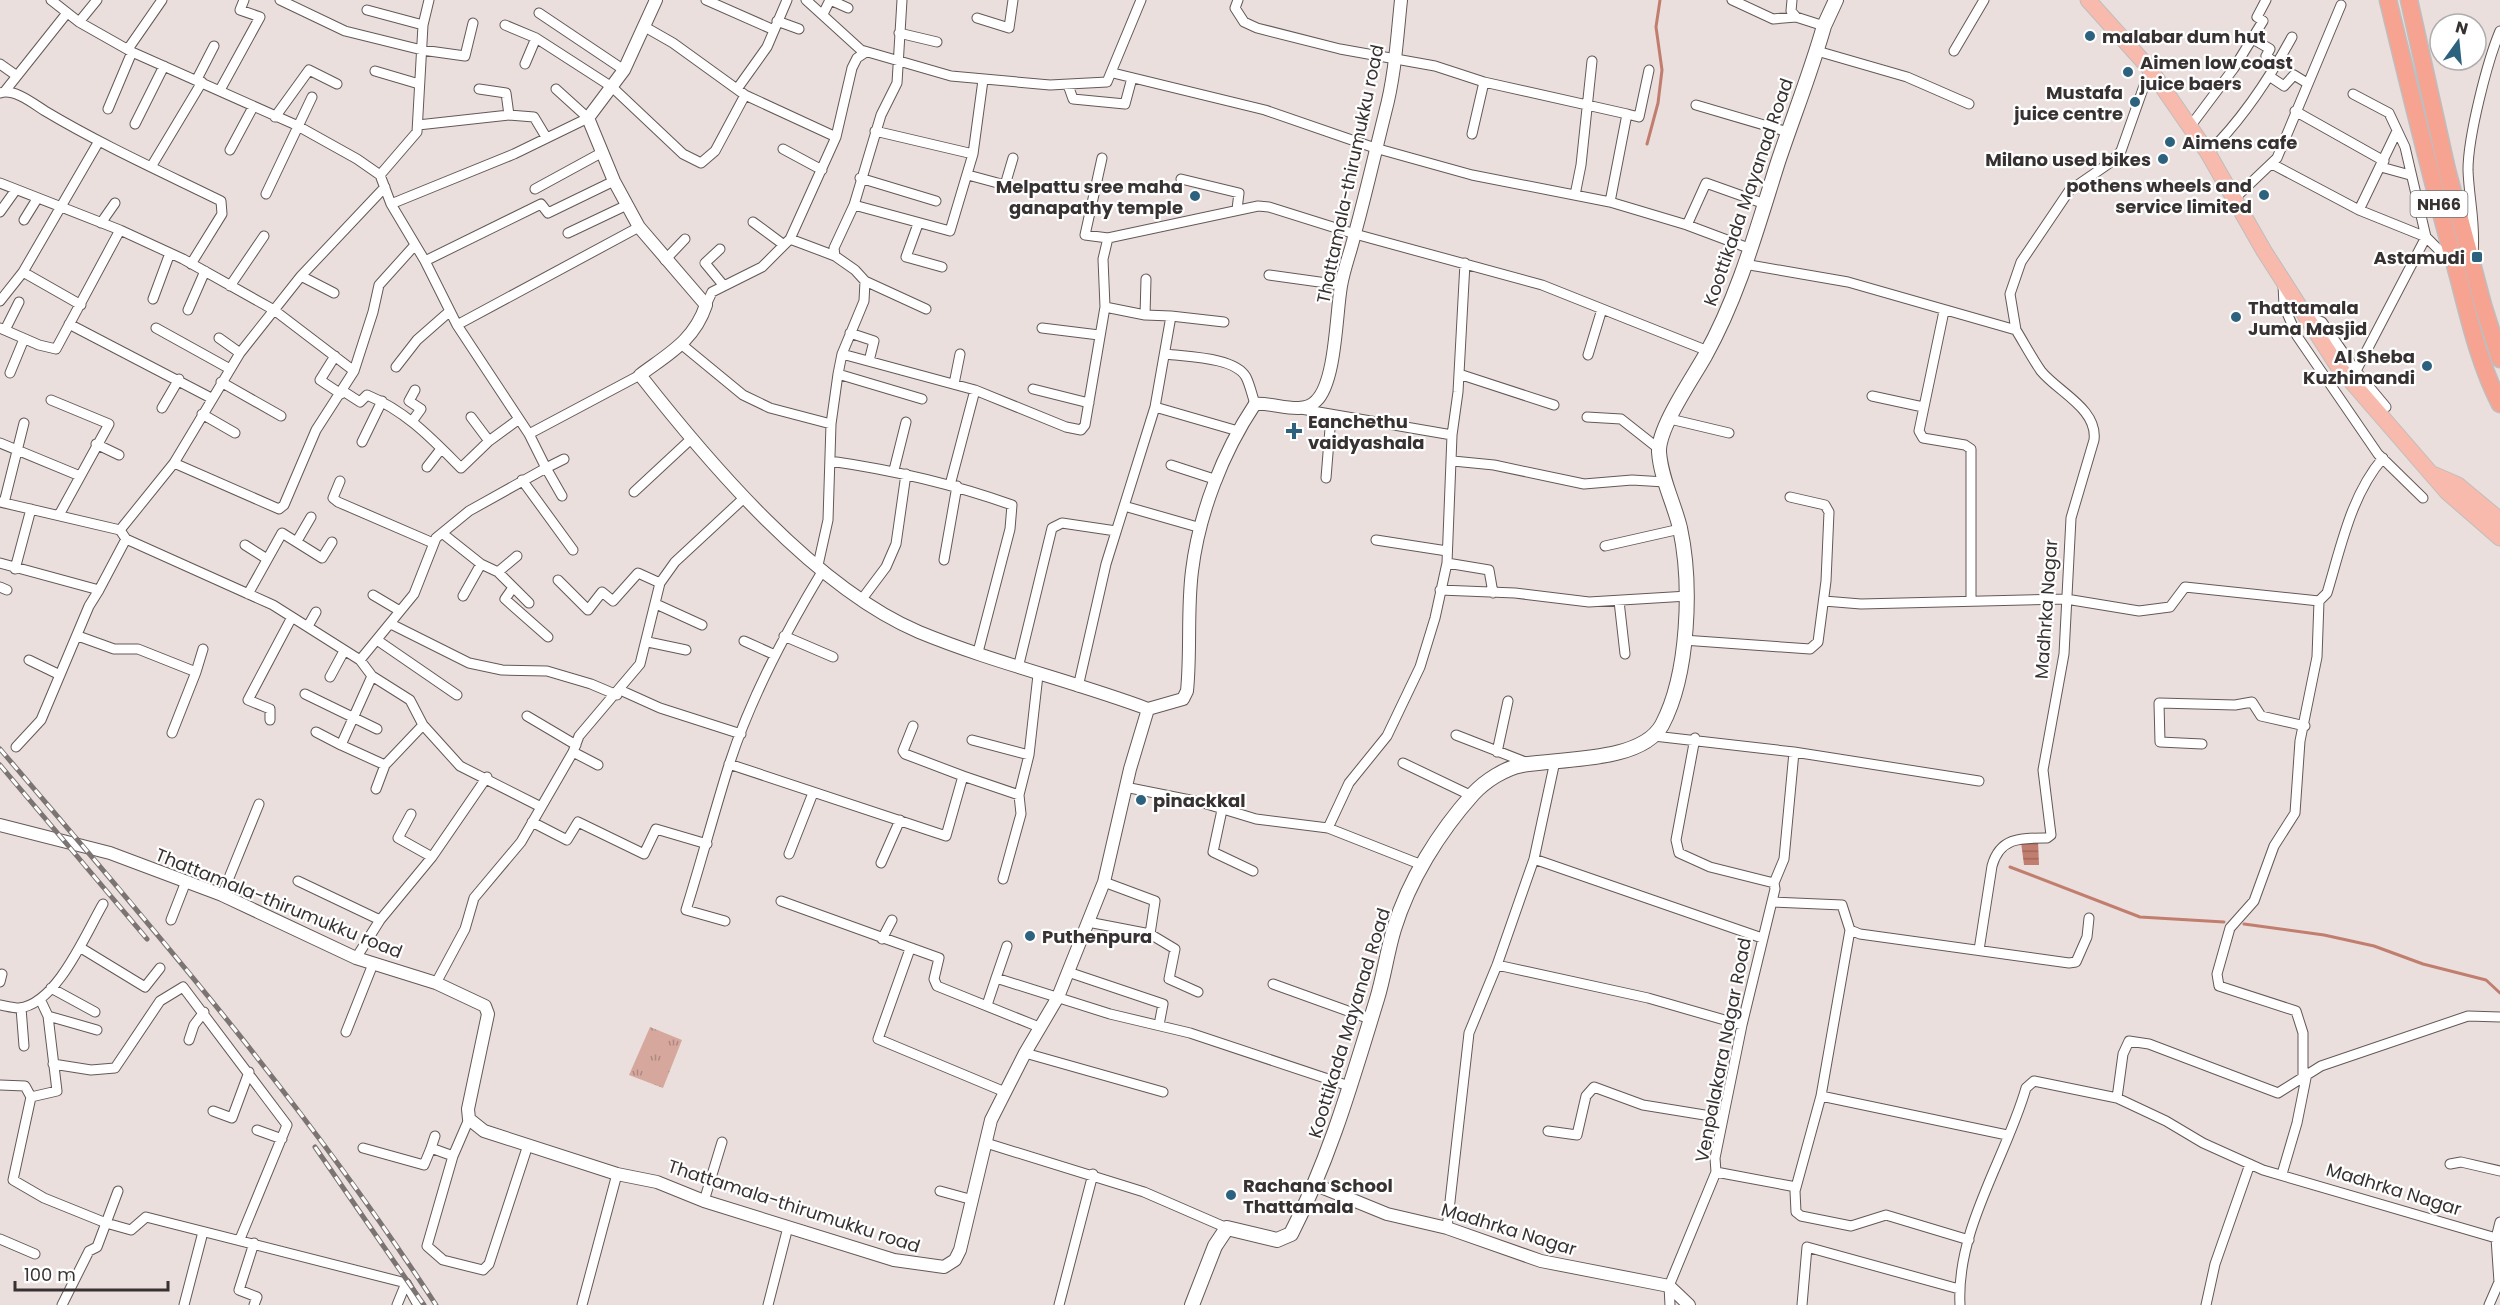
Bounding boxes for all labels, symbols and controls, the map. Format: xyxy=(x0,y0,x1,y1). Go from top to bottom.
north arrow xyxy=(2428,12,2488,72)
text: N xyxy=(2453,15,2471,41)
place label: malabar dum hut xyxy=(2102,24,2266,49)
marker: malabar dum hut xyxy=(2083,29,2097,43)
street label: Thattamala-thirumukku road xyxy=(1310,42,1390,306)
place label: Aimen low coast juice baers xyxy=(2139,50,2293,96)
marker: Aimen low coast juice baers xyxy=(2121,65,2135,79)
street label: Koottikada Mayanad Road xyxy=(1697,75,1799,309)
place label: Mustafa juice centre xyxy=(2013,80,2123,126)
marker: Mustafa juice centre xyxy=(2128,95,2142,109)
place label: Aimens cafe xyxy=(2182,130,2297,155)
marker: Aimens cafe xyxy=(2163,135,2177,149)
place label: Milano used bikes xyxy=(1985,147,2151,172)
marker: Milano used bikes xyxy=(2156,152,2170,166)
place label: pothens wheels and service limited xyxy=(2066,173,2252,219)
place label: Melpattu sree maha ganapathy temple xyxy=(996,174,1183,220)
marker: pothens wheels and service limited xyxy=(2257,188,2271,202)
marker: Melpattu sree maha ganapathy temple xyxy=(1188,189,1202,203)
road number: NH66 xyxy=(2410,191,2468,217)
place label: Astamudi xyxy=(2373,245,2465,270)
marker: Astamudi xyxy=(2470,250,2484,264)
place label: Thattamala Juma Masjid xyxy=(2248,295,2367,341)
marker: Thattamala Juma Masjid xyxy=(2229,310,2243,324)
place label: Al Sheba Kuzhimandi xyxy=(2303,344,2415,390)
marker: Al Sheba Kuzhimandi xyxy=(2420,359,2434,373)
place label: Eanchethu vaidyashala xyxy=(1308,409,1425,455)
marker: Eanchethu vaidyashala xyxy=(1285,422,1303,440)
street label: Madhrka Nagar xyxy=(2029,538,2063,680)
place label: pinackkal xyxy=(1153,788,1246,813)
marker: pinackkal xyxy=(1134,793,1148,807)
street label: Thattamala-thirumukku road xyxy=(152,842,406,964)
street label: Koottikada Mayanad Road xyxy=(1302,905,1396,1141)
place label: Puthenpura xyxy=(1042,924,1152,949)
marker: Puthenpura xyxy=(1023,929,1037,943)
street label: Venpalakara Nagar Road xyxy=(1689,936,1757,1164)
street label: Thattamala-thirumukku road xyxy=(665,1153,923,1259)
street label: Madhrka Nagar xyxy=(2323,1157,2465,1222)
place label: Rachana School Thattamala xyxy=(1243,1173,1393,1219)
marker: Rachana School Thattamala xyxy=(1224,1188,1238,1202)
street label: Madhrka Nagar xyxy=(1438,1197,1580,1262)
scale bar xyxy=(15,1254,168,1292)
text: 100 m xyxy=(24,1262,76,1287)

